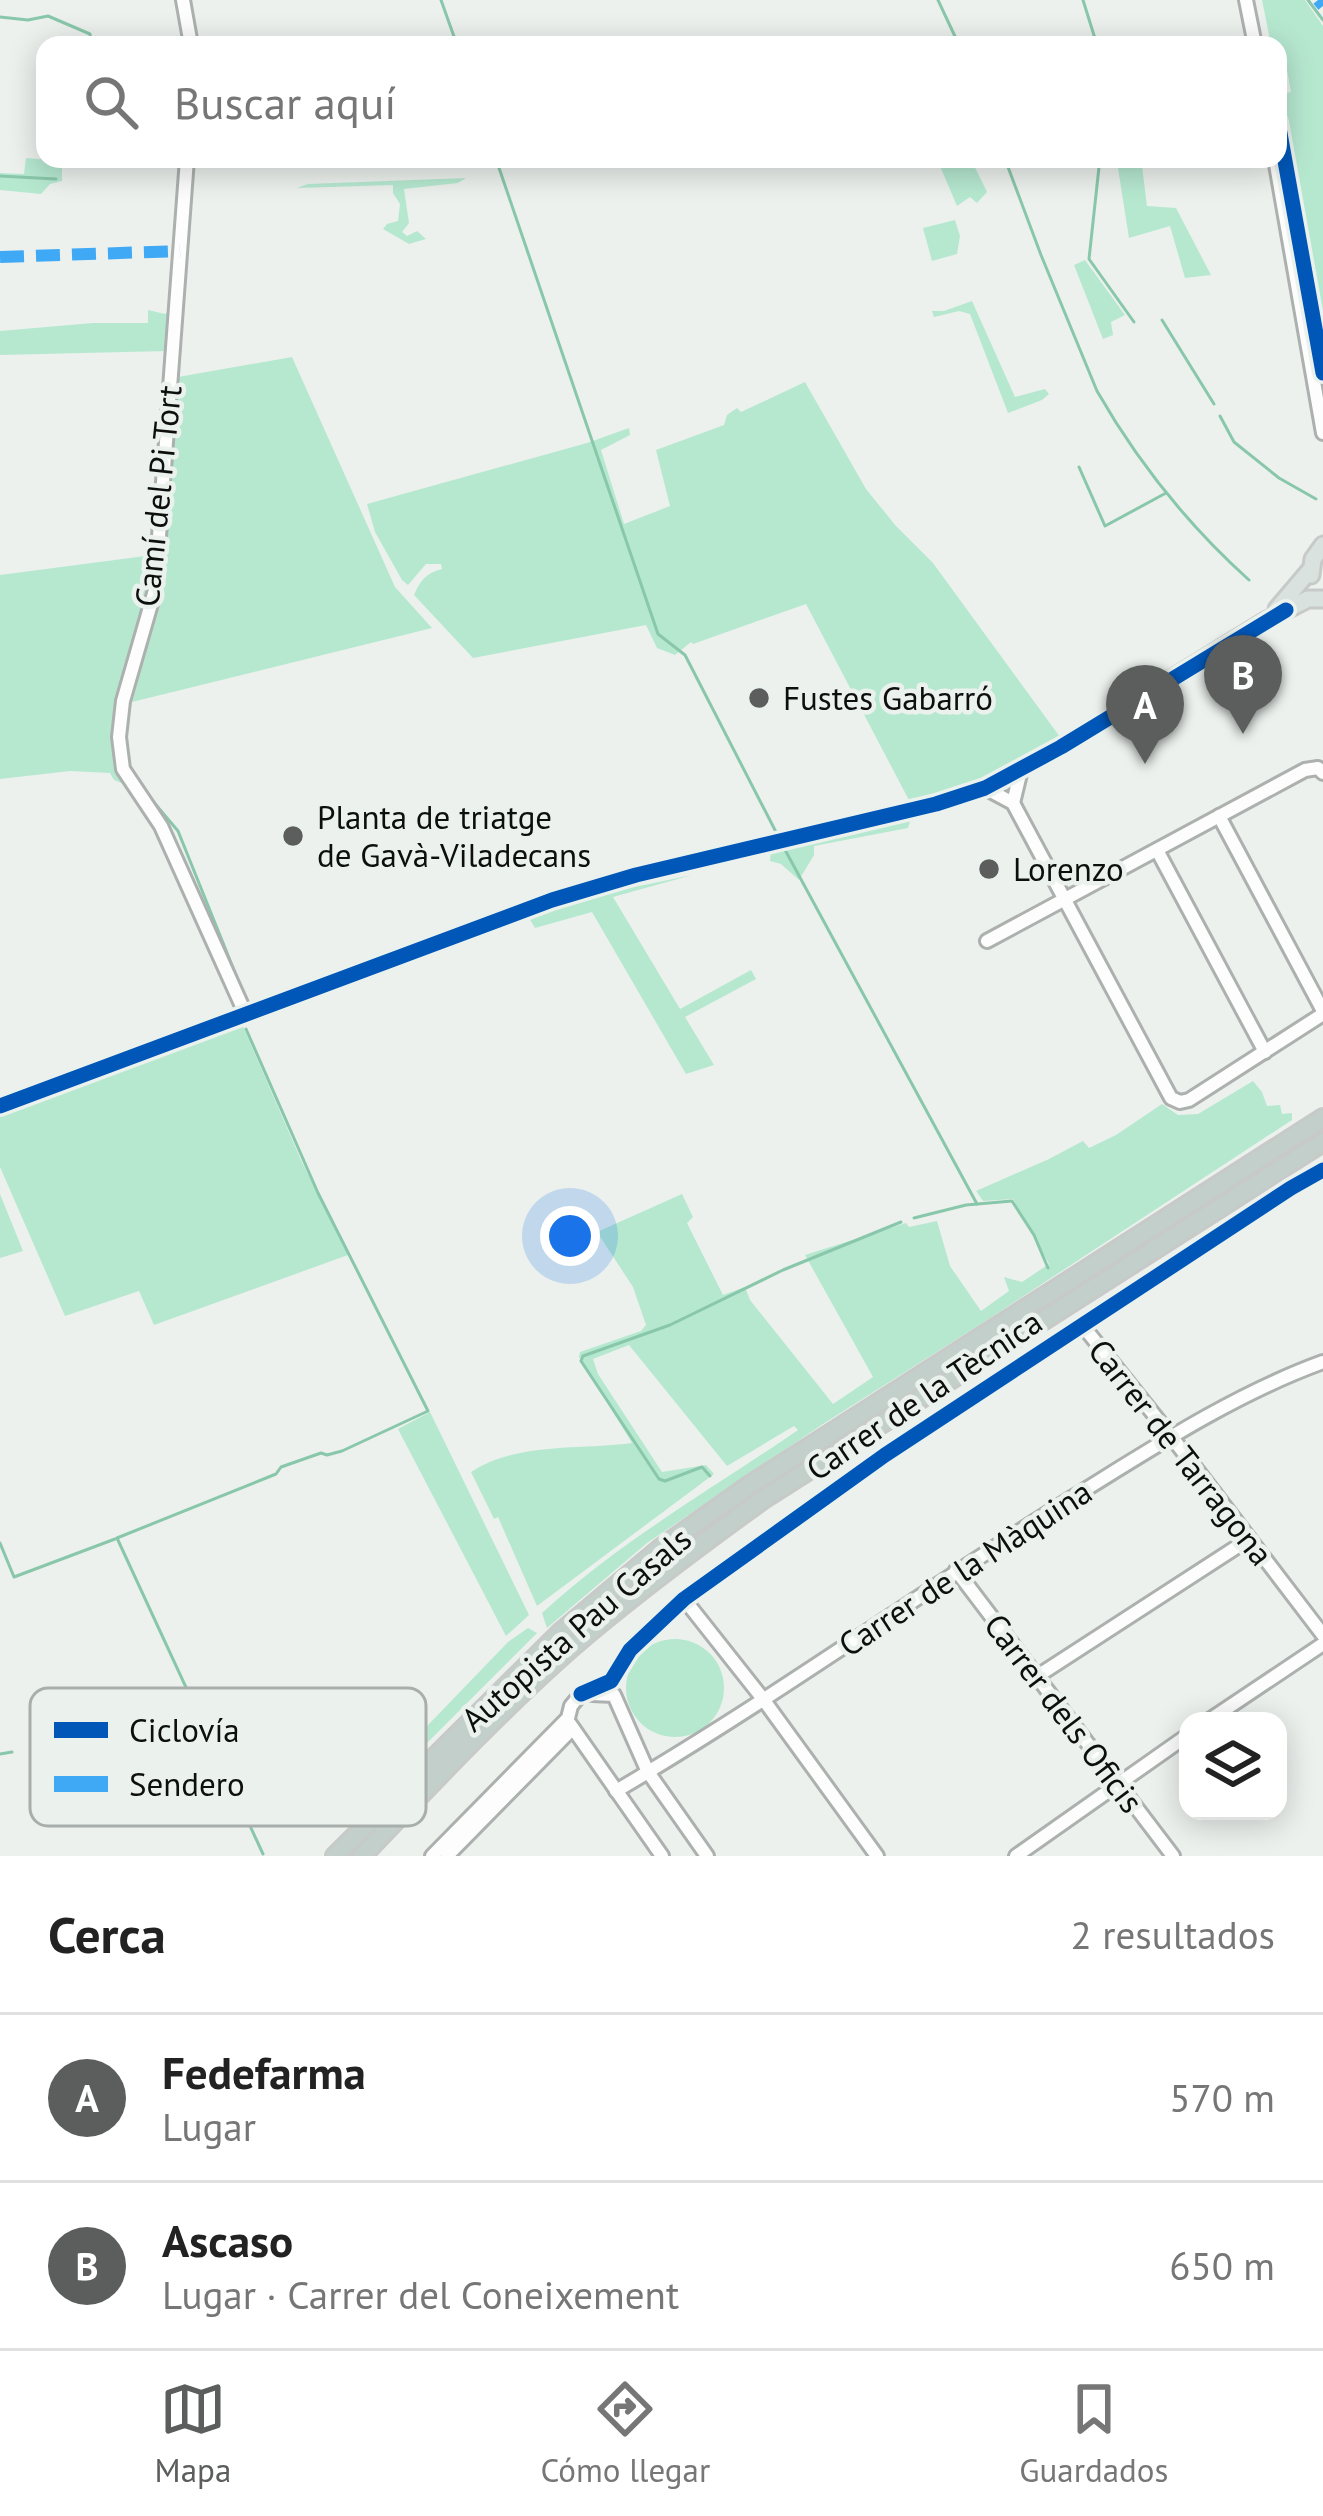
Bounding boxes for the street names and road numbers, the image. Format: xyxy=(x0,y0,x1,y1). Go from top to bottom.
street label: Camí del Pi Tort xyxy=(125,383,191,609)
street label: Carrer de la Tècnica xyxy=(798,1300,1050,1489)
street label: Carrer de Tarragona xyxy=(1079,1330,1283,1574)
street label: Carrer de la Màquina xyxy=(830,1470,1099,1665)
street label: Autopista Pau Casals xyxy=(452,1517,700,1740)
street label: Carrer dels Oficis xyxy=(975,1604,1153,1821)

